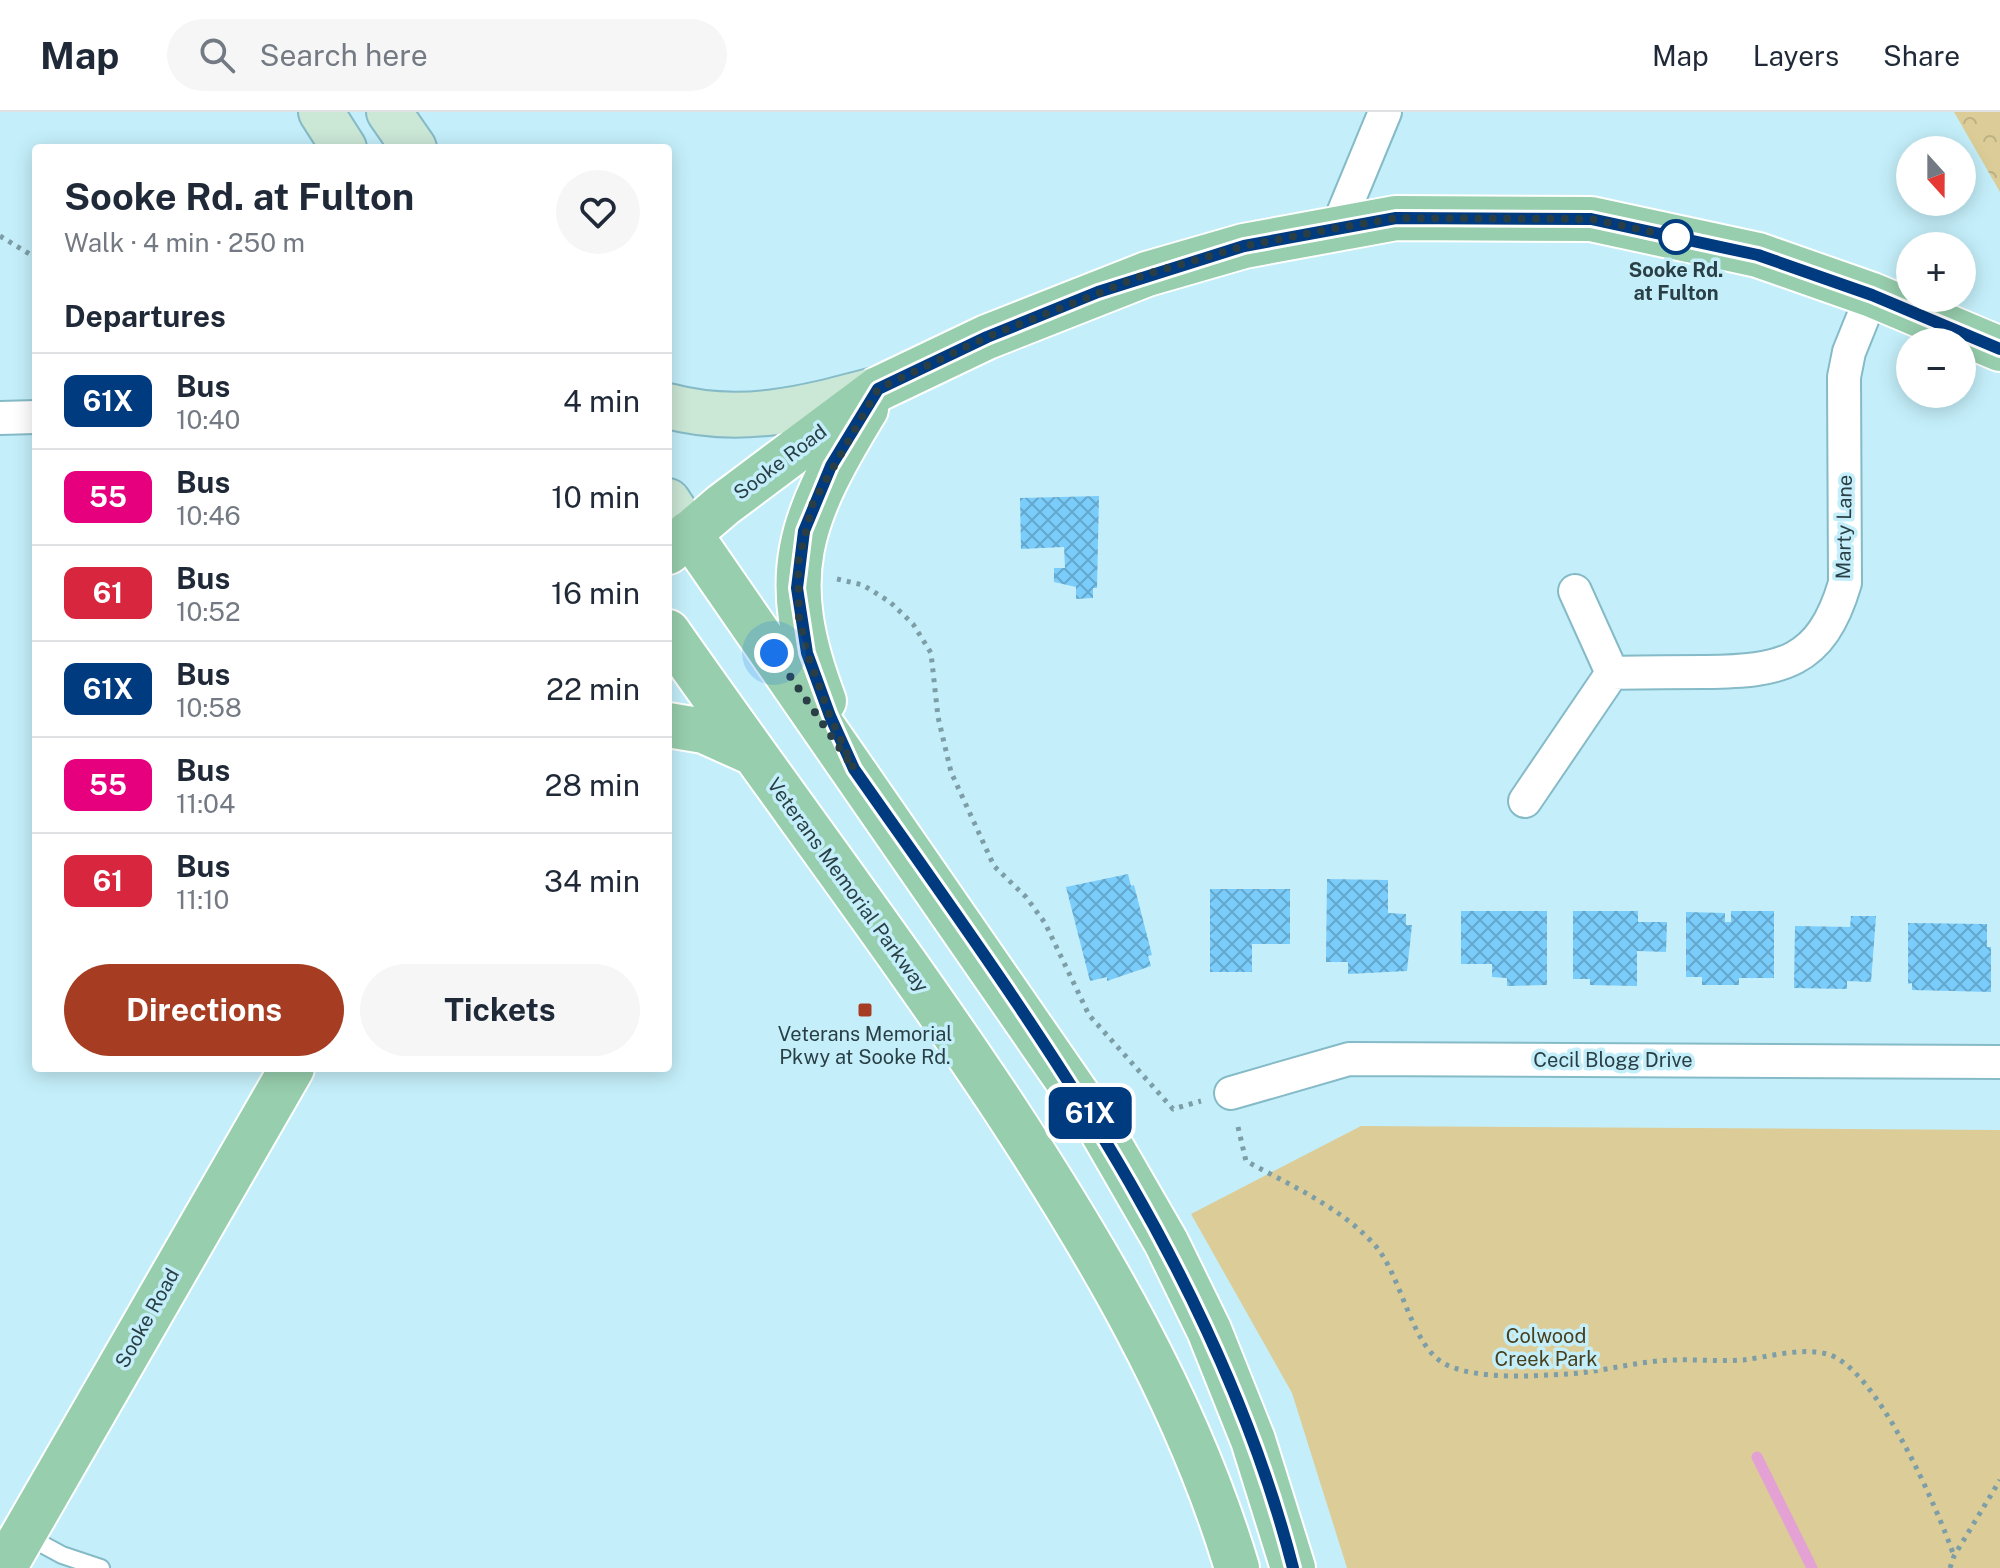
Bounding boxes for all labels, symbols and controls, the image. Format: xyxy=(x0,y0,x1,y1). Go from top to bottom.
search box xyxy=(167,19,727,91)
text: Map xyxy=(40,33,119,78)
icon: search xyxy=(195,33,239,77)
text: Search here xyxy=(259,37,428,73)
text: Map xyxy=(1652,39,1709,72)
text: Layers xyxy=(1753,39,1839,72)
text: Share xyxy=(1883,39,1960,72)
north arrow xyxy=(1896,136,1976,216)
map controls xyxy=(1896,136,1976,408)
button: heart xyxy=(556,170,640,254)
text: Sooke Rd. at Fulton xyxy=(64,174,414,219)
marker: Sooke Rd. at Fulton xyxy=(1659,220,1693,254)
text: Walk · 4 min · 250 m xyxy=(64,227,305,258)
button: + xyxy=(1896,232,1976,312)
place label: Sooke Rd. at Fulton xyxy=(1629,258,1723,305)
text: Departures xyxy=(64,298,226,334)
button: − xyxy=(1896,328,1976,408)
text: Bus xyxy=(176,368,230,404)
text: 4 min xyxy=(563,383,640,419)
text: 61X xyxy=(83,384,133,417)
text: 10:40 xyxy=(176,404,240,435)
street label: Sooke Road xyxy=(729,419,831,505)
text: Bus xyxy=(176,464,230,500)
street label: Marty Lane xyxy=(1831,474,1857,580)
text: 10 min xyxy=(551,479,640,515)
text: 55 xyxy=(89,480,127,513)
text: 10:46 xyxy=(176,500,241,531)
text: Bus xyxy=(176,560,230,596)
text: 16 min xyxy=(551,575,640,611)
text: 61 xyxy=(93,576,123,609)
text: 10:52 xyxy=(176,596,241,627)
your location xyxy=(754,633,794,673)
text: Bus xyxy=(176,656,230,692)
text: 22 min xyxy=(546,671,640,707)
text: 61X xyxy=(83,672,133,705)
text: 10:58 xyxy=(176,692,242,723)
text: Bus xyxy=(176,752,230,788)
text: 28 min xyxy=(545,767,640,803)
text: 55 xyxy=(89,768,127,801)
street label: Veterans Memorial Parkway xyxy=(762,773,934,997)
text: 11:04 xyxy=(176,788,235,819)
text: Bus xyxy=(176,848,230,884)
text: 34 min xyxy=(544,863,640,899)
text: 61 xyxy=(93,864,123,897)
text: 11:10 xyxy=(176,884,230,915)
button: Directions xyxy=(64,964,344,1056)
button: Tickets xyxy=(360,964,640,1056)
marker: Veterans Memorial Pkwy at Sooke Rd. xyxy=(856,1001,874,1019)
place label: Veterans Memorial Pkwy at Sooke Rd. xyxy=(778,1022,952,1069)
street label: Cecil Blogg Drive xyxy=(1533,1048,1693,1072)
line badge: 61X xyxy=(1044,1087,1136,1139)
text: 61X xyxy=(1065,1096,1115,1129)
street label: Sooke Road xyxy=(110,1264,184,1372)
park label: Colwood Creek Park xyxy=(1495,1324,1597,1371)

